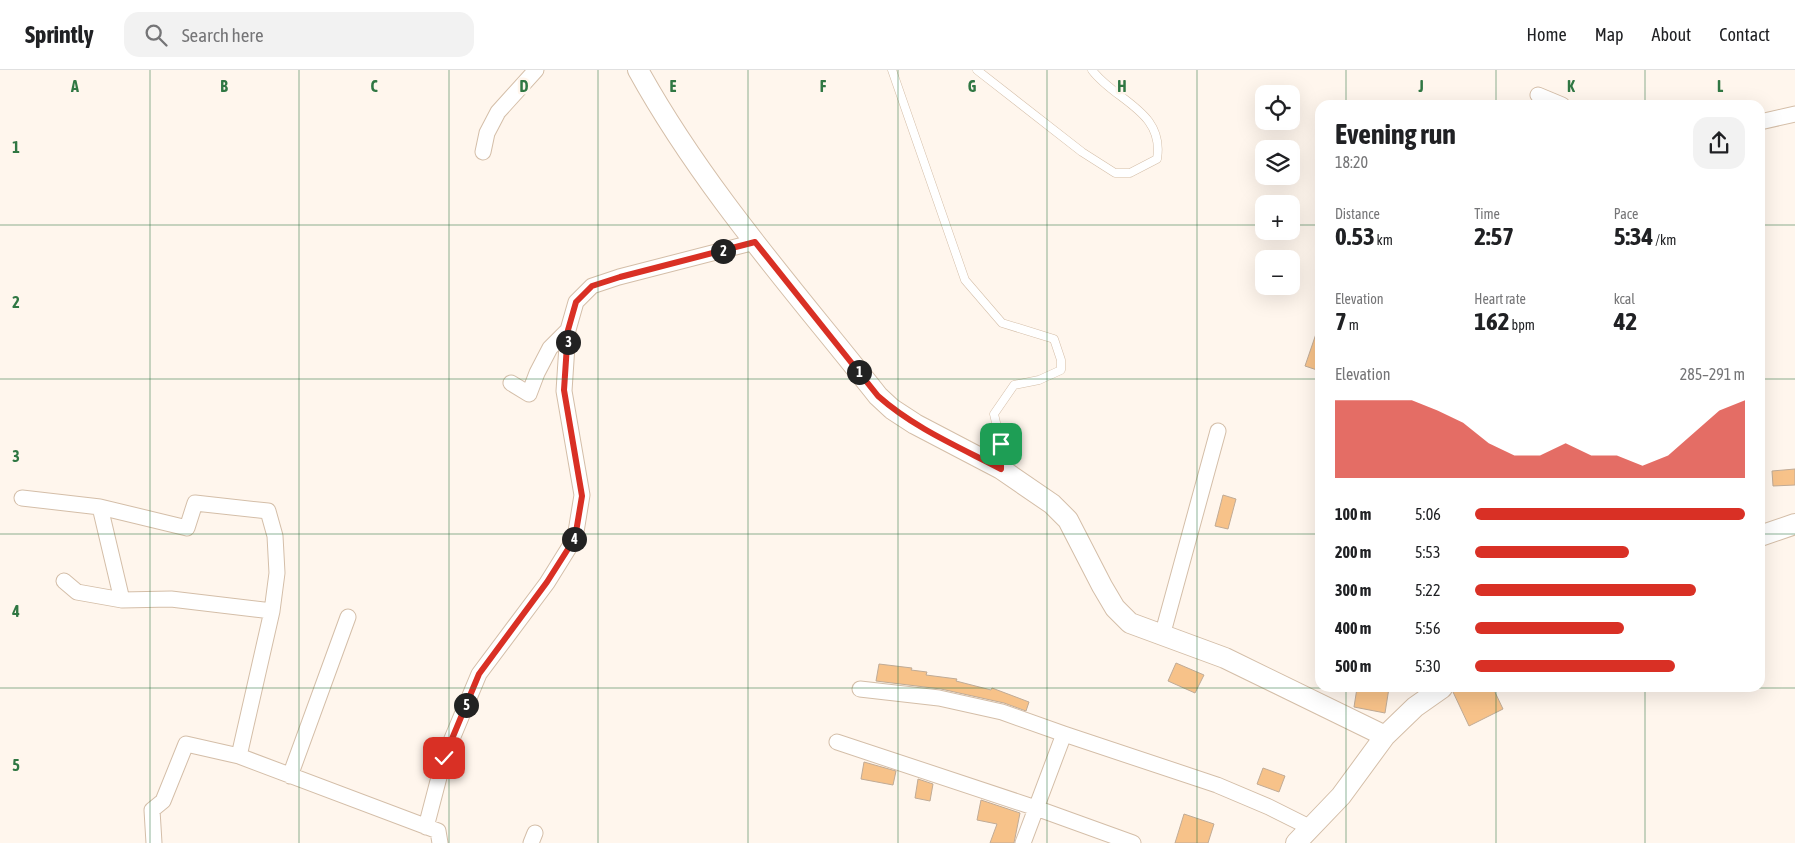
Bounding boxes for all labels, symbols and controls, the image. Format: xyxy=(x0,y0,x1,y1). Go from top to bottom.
search box xyxy=(124,12,474,57)
text: Sprintly xyxy=(25,21,94,48)
icon: search xyxy=(142,21,170,49)
text: Search here xyxy=(182,24,264,46)
text: Home xyxy=(1527,24,1567,45)
text: Map xyxy=(1595,24,1624,45)
text: About xyxy=(1652,24,1691,45)
text: Contact xyxy=(1719,24,1770,45)
text: A xyxy=(70,77,79,95)
text: B xyxy=(220,77,228,95)
text: C xyxy=(370,77,378,95)
text: D xyxy=(520,77,529,95)
text: E xyxy=(670,77,677,95)
text: F xyxy=(820,77,827,95)
text: G xyxy=(968,77,977,95)
text: H xyxy=(1117,77,1127,95)
text: J xyxy=(1417,77,1424,95)
text: K xyxy=(1567,77,1575,95)
text: L xyxy=(1717,77,1724,95)
map controls xyxy=(1255,85,1300,295)
button: locate xyxy=(1255,85,1300,130)
button: share xyxy=(1693,117,1745,169)
text: Evening run xyxy=(1335,118,1456,150)
text: 1 xyxy=(12,138,20,156)
button: layers xyxy=(1255,140,1300,185)
text: 18:20 xyxy=(1335,153,1368,171)
button: + xyxy=(1255,195,1300,240)
text: Distance xyxy=(1335,206,1380,222)
text: Time xyxy=(1474,206,1500,222)
text: Pace xyxy=(1614,206,1638,222)
text: 0.53 xyxy=(1335,222,1375,250)
text: 2:57 xyxy=(1474,222,1514,250)
text: 5:34 xyxy=(1614,222,1653,250)
text: km xyxy=(1375,232,1393,248)
text: /km xyxy=(1653,232,1676,248)
pin: 2 xyxy=(710,238,736,264)
text: 2 xyxy=(720,243,727,259)
button: − xyxy=(1255,250,1300,295)
text: Elevation xyxy=(1335,291,1384,307)
text: Heart rate xyxy=(1474,291,1526,307)
text: kcal xyxy=(1614,291,1635,307)
text: 2 xyxy=(12,293,20,311)
text: 7 xyxy=(1335,307,1347,335)
text: 162 xyxy=(1474,307,1510,335)
text: 42 xyxy=(1614,307,1637,335)
text: m xyxy=(1347,317,1359,333)
text: bpm xyxy=(1510,317,1535,333)
pin: 3 xyxy=(556,330,580,354)
text: 3 xyxy=(565,334,572,350)
pin: 1 xyxy=(846,360,872,384)
text: 1 xyxy=(856,364,863,380)
text: Elevation xyxy=(1335,365,1390,383)
text: 285–291 m xyxy=(1680,365,1745,383)
pin xyxy=(980,423,1022,465)
icon: arrive xyxy=(987,430,1015,458)
text: 3 xyxy=(12,447,20,465)
text: 100 m xyxy=(1335,505,1371,523)
text: 5:06 xyxy=(1415,505,1441,523)
pin: 4 xyxy=(562,526,586,552)
text: 4 xyxy=(571,531,578,547)
text: 200 m xyxy=(1335,543,1371,561)
text: 5:53 xyxy=(1415,543,1440,561)
text: 300 m xyxy=(1335,581,1371,599)
text: 5:22 xyxy=(1415,581,1440,599)
text: 4 xyxy=(11,602,20,620)
text: 400 m xyxy=(1335,619,1371,637)
text: 5:56 xyxy=(1415,619,1440,637)
text: 500 m xyxy=(1335,657,1371,675)
text: 5:30 xyxy=(1415,657,1440,675)
pin: 5 xyxy=(454,692,478,718)
text: 5 xyxy=(463,697,470,713)
pin xyxy=(423,737,465,779)
icon: check xyxy=(430,744,458,772)
text: 5 xyxy=(12,756,20,774)

